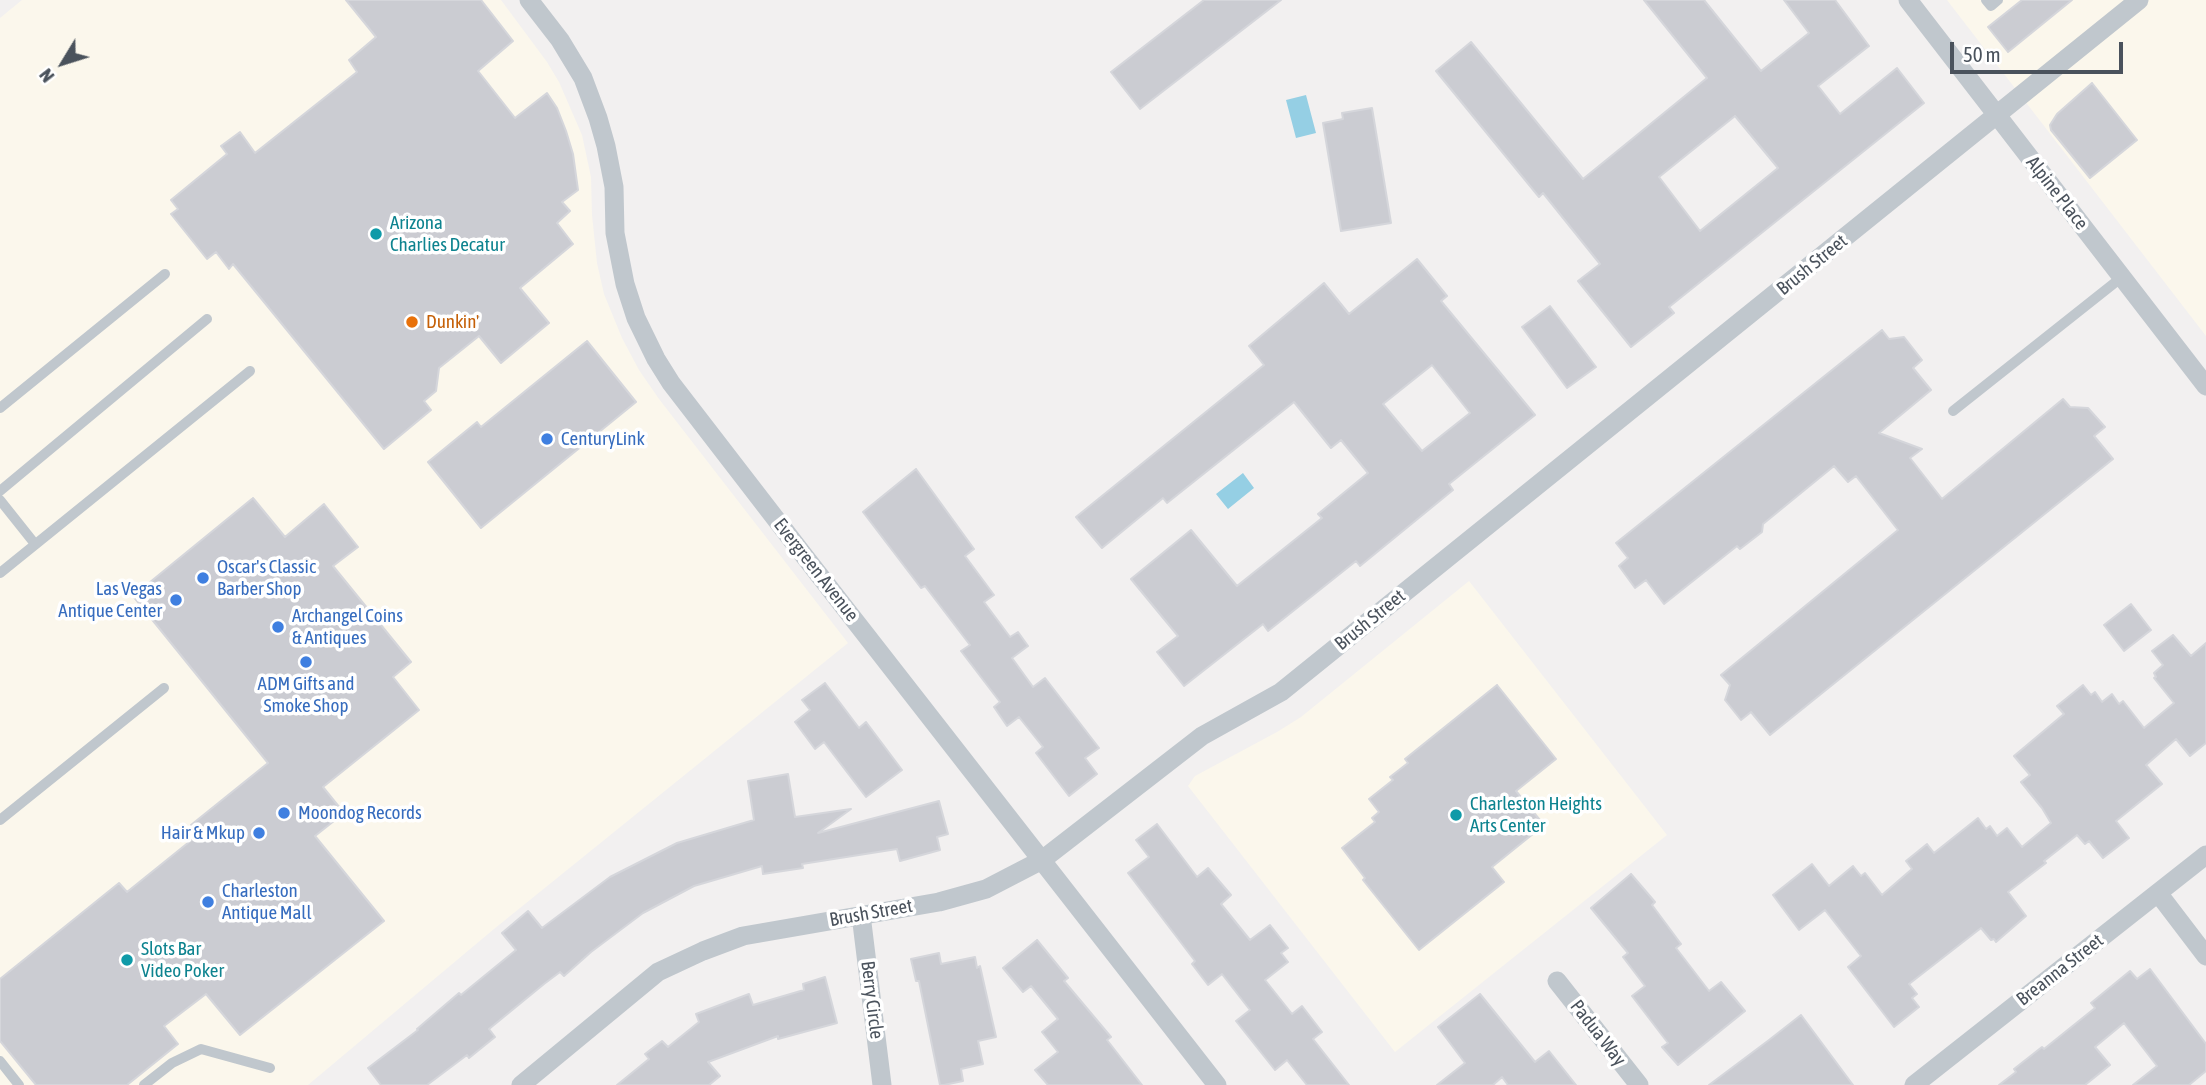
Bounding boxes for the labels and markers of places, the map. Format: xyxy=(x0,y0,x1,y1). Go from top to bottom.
place label: Arizona Charlies Decatur xyxy=(390,212,505,256)
marker: Arizona Charlies Decatur xyxy=(368,226,384,242)
place label: Dunkin' xyxy=(426,311,479,333)
marker: Dunkin' xyxy=(404,314,420,330)
place label: CenturyLink xyxy=(561,428,645,450)
marker: CenturyLink xyxy=(539,431,555,447)
place label: Oscar's Classic Barber Shop xyxy=(217,556,316,600)
marker: Oscar's Classic Barber Shop xyxy=(195,570,211,586)
place label: Las Vegas Antique Center xyxy=(58,578,162,622)
marker: Las Vegas Antique Center xyxy=(168,592,184,608)
place label: Archangel Coins & Antiques xyxy=(292,605,403,649)
marker: Archangel Coins & Antiques xyxy=(270,619,286,635)
marker: ADM Gifts and Smoke Shop xyxy=(298,654,314,670)
place label: ADM Gifts and Smoke Shop xyxy=(258,673,354,717)
place label: Charleston Heights Arts Center xyxy=(1470,793,1602,837)
place label: Moondog Records xyxy=(298,802,422,824)
marker: Moondog Records xyxy=(276,805,292,821)
marker: Charleston Heights Arts Center xyxy=(1448,807,1464,823)
place label: Hair & Mkup xyxy=(161,822,245,844)
marker: Hair & Mkup xyxy=(251,825,267,841)
place label: Charleston Antique Mall xyxy=(222,880,311,924)
marker: Charleston Antique Mall xyxy=(200,894,216,910)
place label: Slots Bar Video Poker xyxy=(141,938,224,982)
marker: Slots Bar Video Poker xyxy=(119,952,135,968)

